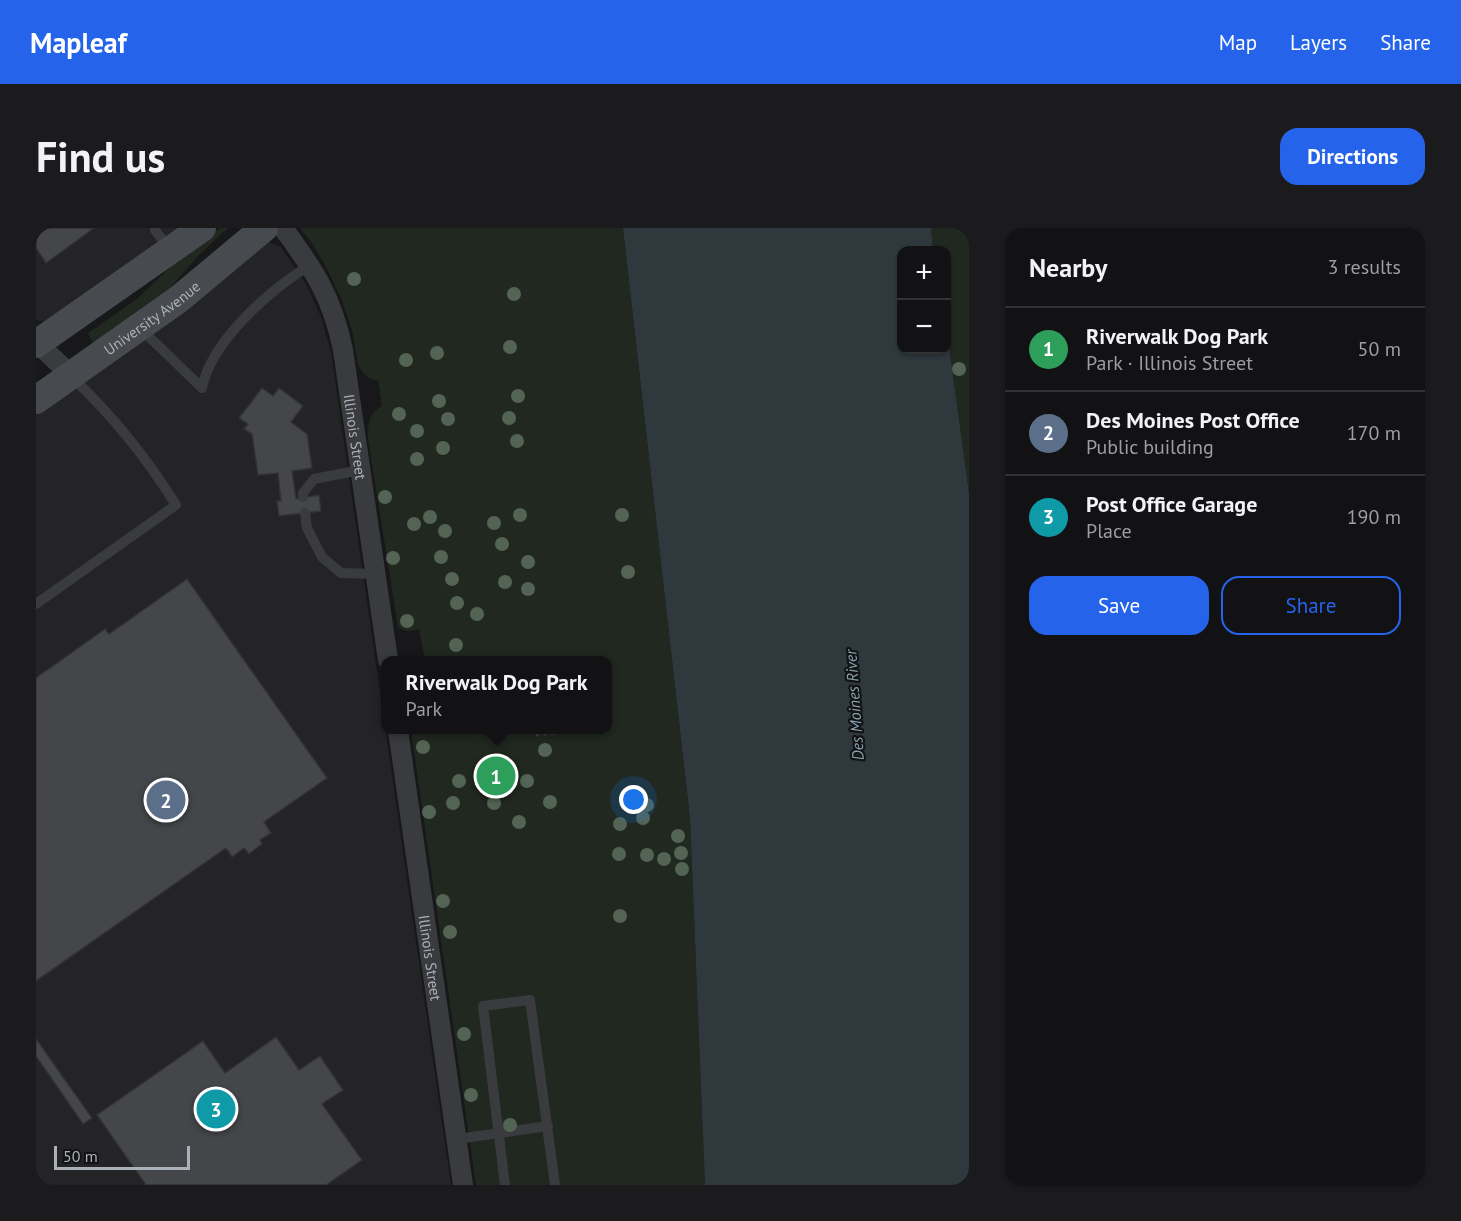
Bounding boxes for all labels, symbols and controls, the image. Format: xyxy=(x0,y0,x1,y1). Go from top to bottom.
text: Mapleaf xyxy=(30,24,127,61)
text: Map xyxy=(1219,29,1257,56)
text: Layers xyxy=(1290,29,1347,56)
text: Share xyxy=(1380,29,1431,56)
button: Directions xyxy=(1280,128,1425,185)
text: Find us xyxy=(36,129,165,184)
map controls xyxy=(897,246,951,354)
button: + xyxy=(897,246,951,300)
text: Nearby xyxy=(1029,251,1107,284)
text: 3 results xyxy=(1328,254,1401,280)
street label: University Avenue xyxy=(100,276,204,359)
button: − xyxy=(897,300,951,354)
text: Riverwalk Dog Park xyxy=(1086,322,1268,350)
text: 1 xyxy=(1043,336,1054,362)
text: 50 m xyxy=(1358,336,1401,362)
text: Park · Illinois Street xyxy=(1086,350,1253,376)
street label: Illinois Street xyxy=(340,393,371,481)
text: Des Moines Post Office xyxy=(1086,406,1300,434)
text: 2 xyxy=(1043,420,1054,446)
text: 170 m xyxy=(1347,420,1401,446)
text: Public building xyxy=(1086,434,1214,460)
text: Post Office Garage xyxy=(1086,490,1257,518)
text: 3 xyxy=(1043,504,1054,530)
text: 190 m xyxy=(1347,504,1401,530)
text: Place xyxy=(1086,518,1132,544)
button: Save xyxy=(1029,576,1209,635)
button: Share xyxy=(1221,576,1401,635)
water label: Des Moines River xyxy=(840,647,868,761)
popup xyxy=(381,656,612,734)
text: Riverwalk Dog Park xyxy=(405,668,588,696)
text: Park xyxy=(405,696,442,722)
pin: 1 xyxy=(476,754,516,798)
pin: 2 xyxy=(146,778,186,822)
your location xyxy=(619,785,648,814)
street label: Illinois Street xyxy=(415,914,446,1002)
pin: 3 xyxy=(196,1086,236,1132)
scale bar xyxy=(54,1143,190,1170)
text: 50 m xyxy=(63,1146,98,1166)

